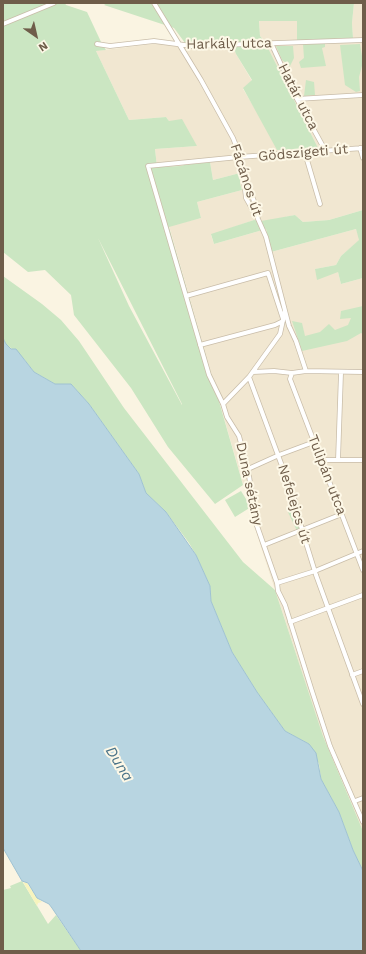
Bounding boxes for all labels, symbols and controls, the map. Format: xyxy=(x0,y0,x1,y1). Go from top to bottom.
north arrow xyxy=(16,16,56,56)
street label: Harkály utca xyxy=(186,35,272,53)
text: N xyxy=(36,39,50,54)
street label: Határ utca xyxy=(274,61,322,133)
street label: Gödszigeti út xyxy=(257,141,349,165)
street label: Fácános út xyxy=(226,142,266,218)
street label: Tulipán utca xyxy=(304,432,350,518)
street label: Duna sétány xyxy=(232,441,266,527)
street label: Nefelejcs út xyxy=(274,462,314,546)
water label: Duna xyxy=(101,743,137,785)

